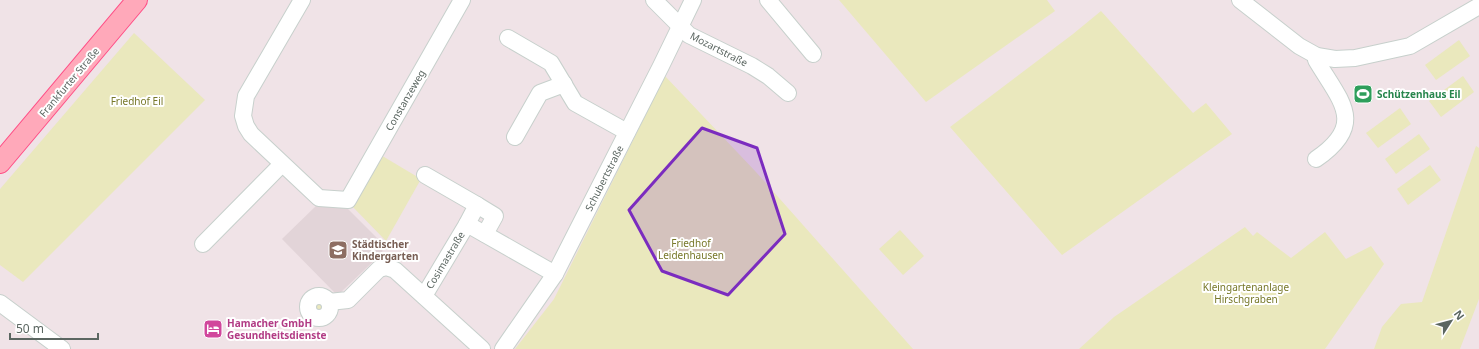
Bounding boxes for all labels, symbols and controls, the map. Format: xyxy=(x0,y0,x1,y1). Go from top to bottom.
street label: Mozartstraße xyxy=(688,28,751,70)
street label: Frankfurter Straße xyxy=(36,44,102,120)
street label: Constanzeweg xyxy=(382,67,428,133)
sports icon: Schützenhaus Eil xyxy=(1352,83,1374,105)
place label: Schützenhaus Eil xyxy=(1377,87,1461,101)
park label: Friedhof Eil xyxy=(111,94,163,108)
street label: Schubertstraße xyxy=(581,142,627,213)
street label: Cosimastraße xyxy=(422,228,468,291)
park label: Friedhof Leidenhausen xyxy=(658,236,724,262)
place label: Städtischer Kindergarten xyxy=(352,237,418,263)
school or university icon: Städtischer Kindergarten xyxy=(327,239,349,261)
park label: Kleingartenanlage Hirschgraben xyxy=(1203,280,1289,306)
north arrow xyxy=(1431,301,1471,341)
text: N xyxy=(1451,307,1468,323)
scale bar xyxy=(10,315,98,341)
place label: Hamacher GmbH Gesundheitsdienste xyxy=(227,316,327,342)
hotel icon: Hamacher GmbH Gesundheitsdienste xyxy=(202,318,224,340)
text: 50 m xyxy=(16,320,44,337)

